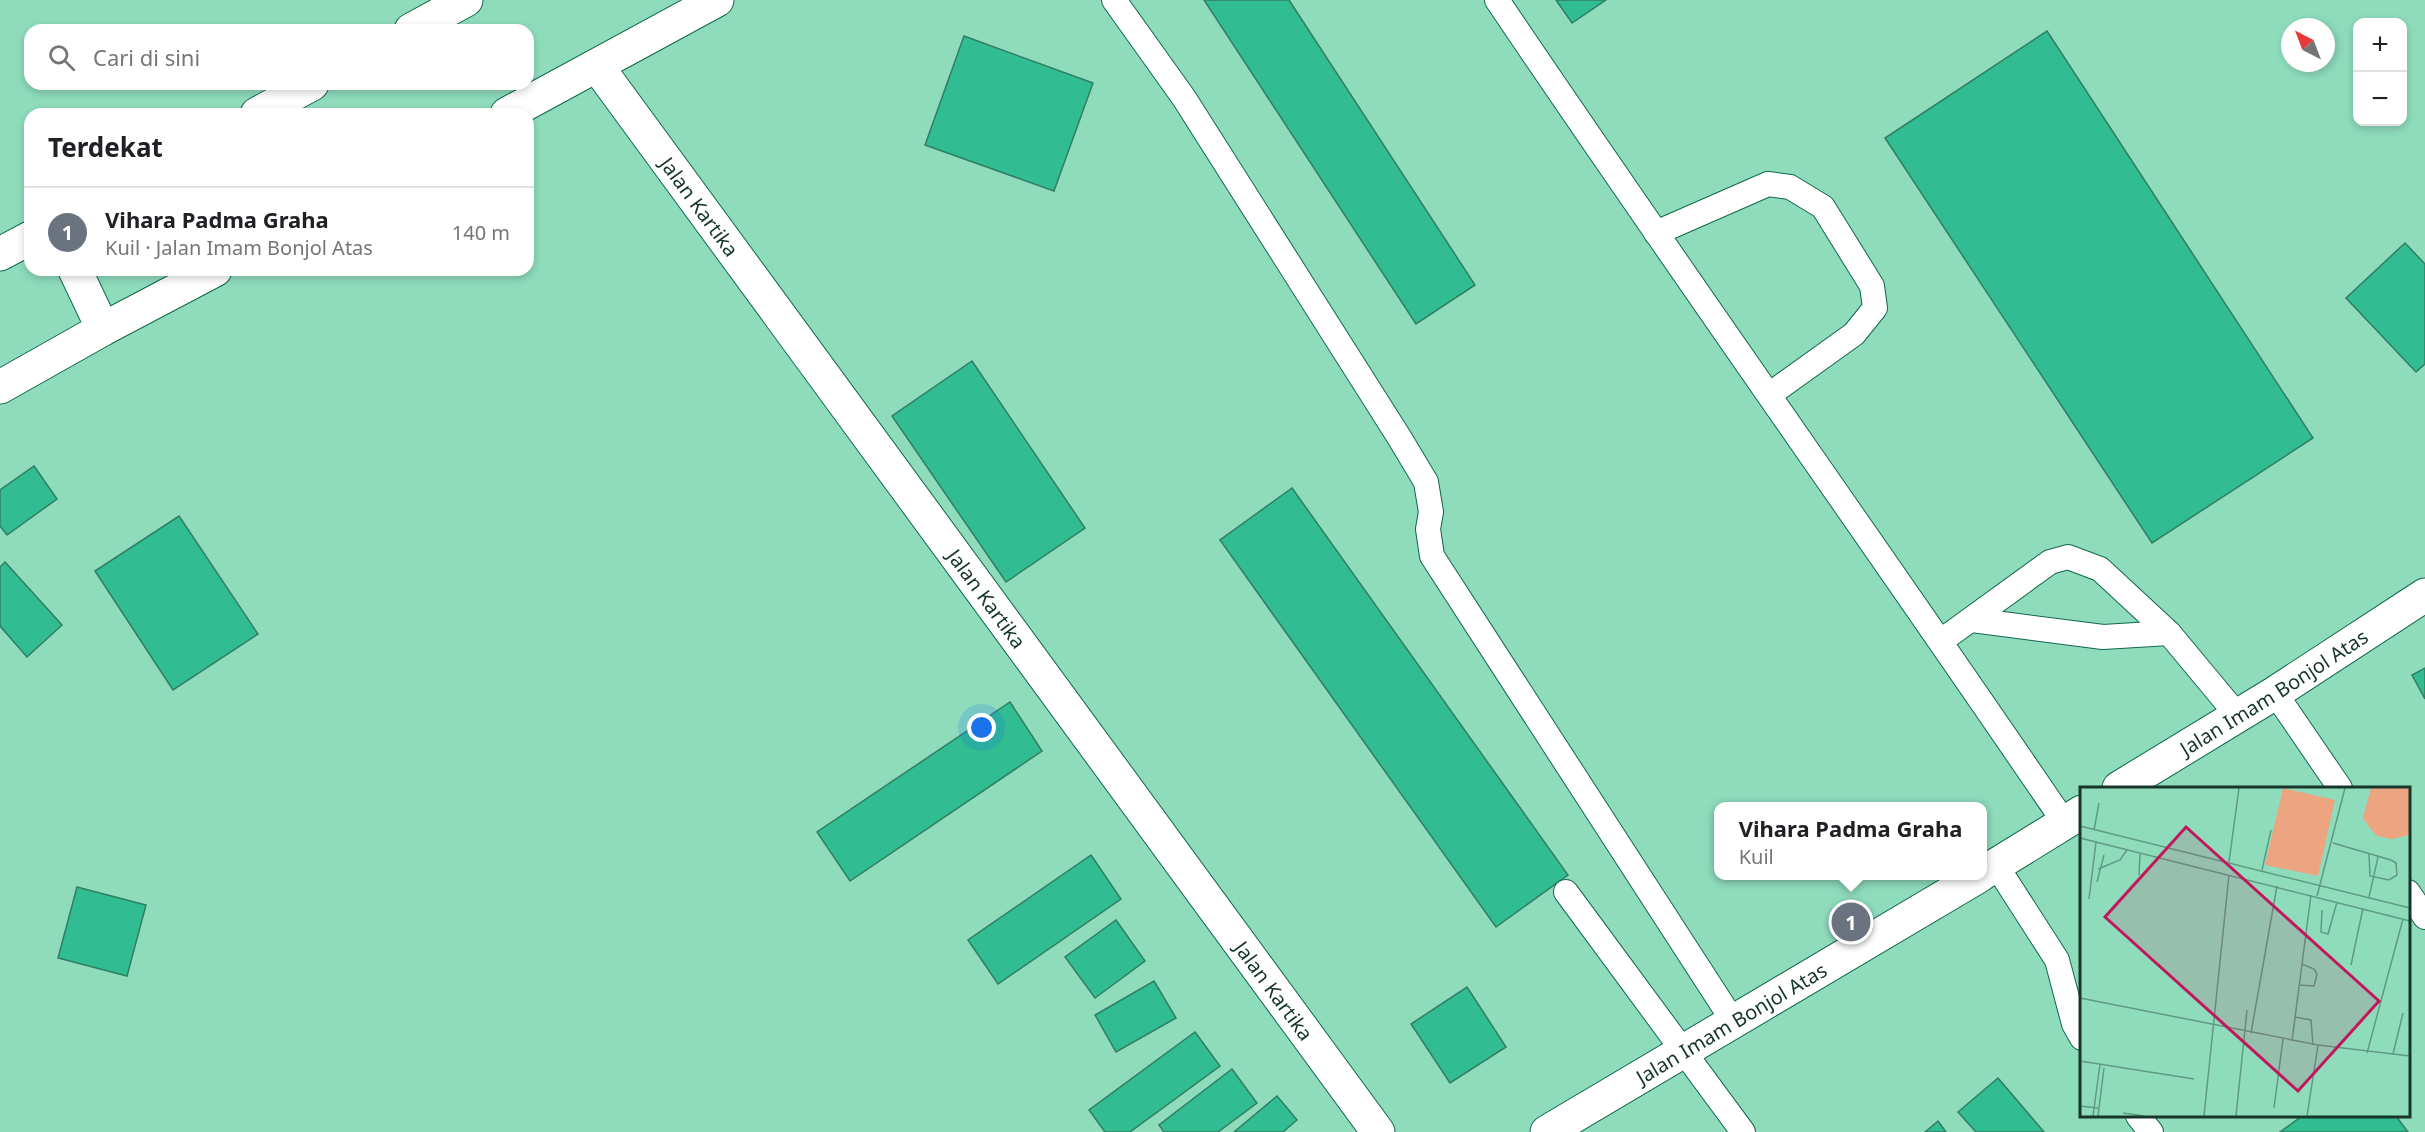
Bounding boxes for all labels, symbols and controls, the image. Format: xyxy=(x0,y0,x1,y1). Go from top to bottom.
north arrow xyxy=(2281,18,2335,72)
map controls xyxy=(2353,18,2407,126)
button: + xyxy=(2353,18,2407,72)
search box xyxy=(24,24,534,90)
icon: search xyxy=(45,41,78,74)
text: Cari di sini xyxy=(93,42,200,72)
button: − xyxy=(2353,72,2407,126)
text: Terdekat xyxy=(48,129,163,165)
street label: Jalan Kartika xyxy=(653,150,745,261)
text: Vihara Padma Graha xyxy=(105,204,329,234)
text: 1 xyxy=(62,219,73,246)
text: 140 m xyxy=(452,219,510,246)
text: Kuil · Jalan Imam Bonjol Atas xyxy=(105,234,373,261)
street label: Jalan Kartika xyxy=(940,542,1032,654)
street label: Jalan Imam Bonjol Atas xyxy=(2173,623,2373,762)
your location xyxy=(967,713,996,742)
inset map xyxy=(2080,787,2410,1117)
popup xyxy=(1714,802,1987,880)
text: Vihara Padma Graha xyxy=(1739,813,1962,843)
text: Kuil xyxy=(1739,843,1774,870)
pin: 1 xyxy=(1832,900,1870,944)
street label: Jalan Kartika xyxy=(1228,934,1320,1046)
street label: Jalan Imam Bonjol Atas xyxy=(1629,956,1831,1091)

